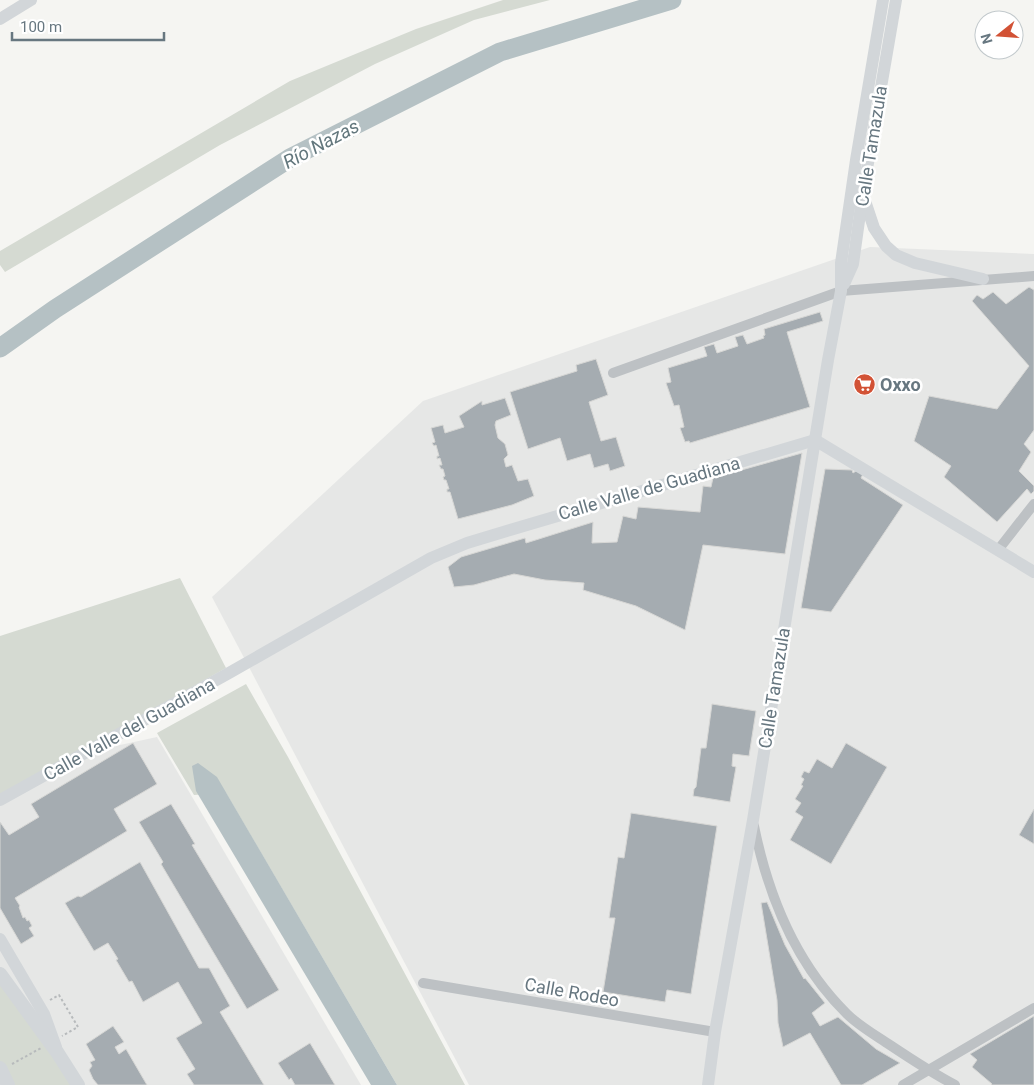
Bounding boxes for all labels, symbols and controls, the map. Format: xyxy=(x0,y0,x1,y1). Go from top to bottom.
scale bar xyxy=(12,10,165,42)
north arrow xyxy=(974,10,1024,60)
text: 100 m xyxy=(20,18,62,36)
text: N xyxy=(977,32,996,46)
street label: Calle Tamazula xyxy=(851,84,891,208)
water label: Río Nazas xyxy=(279,114,363,174)
supermarket icon: Oxxo xyxy=(852,372,876,396)
place label: Oxxo xyxy=(880,374,921,395)
street label: Calle Valle de Guadiana xyxy=(556,452,742,524)
street label: Calle Tamazula xyxy=(754,626,794,750)
street label: Calle Valle del Guadiana xyxy=(40,673,218,785)
street label: Calle Rodeo xyxy=(523,973,621,1011)

